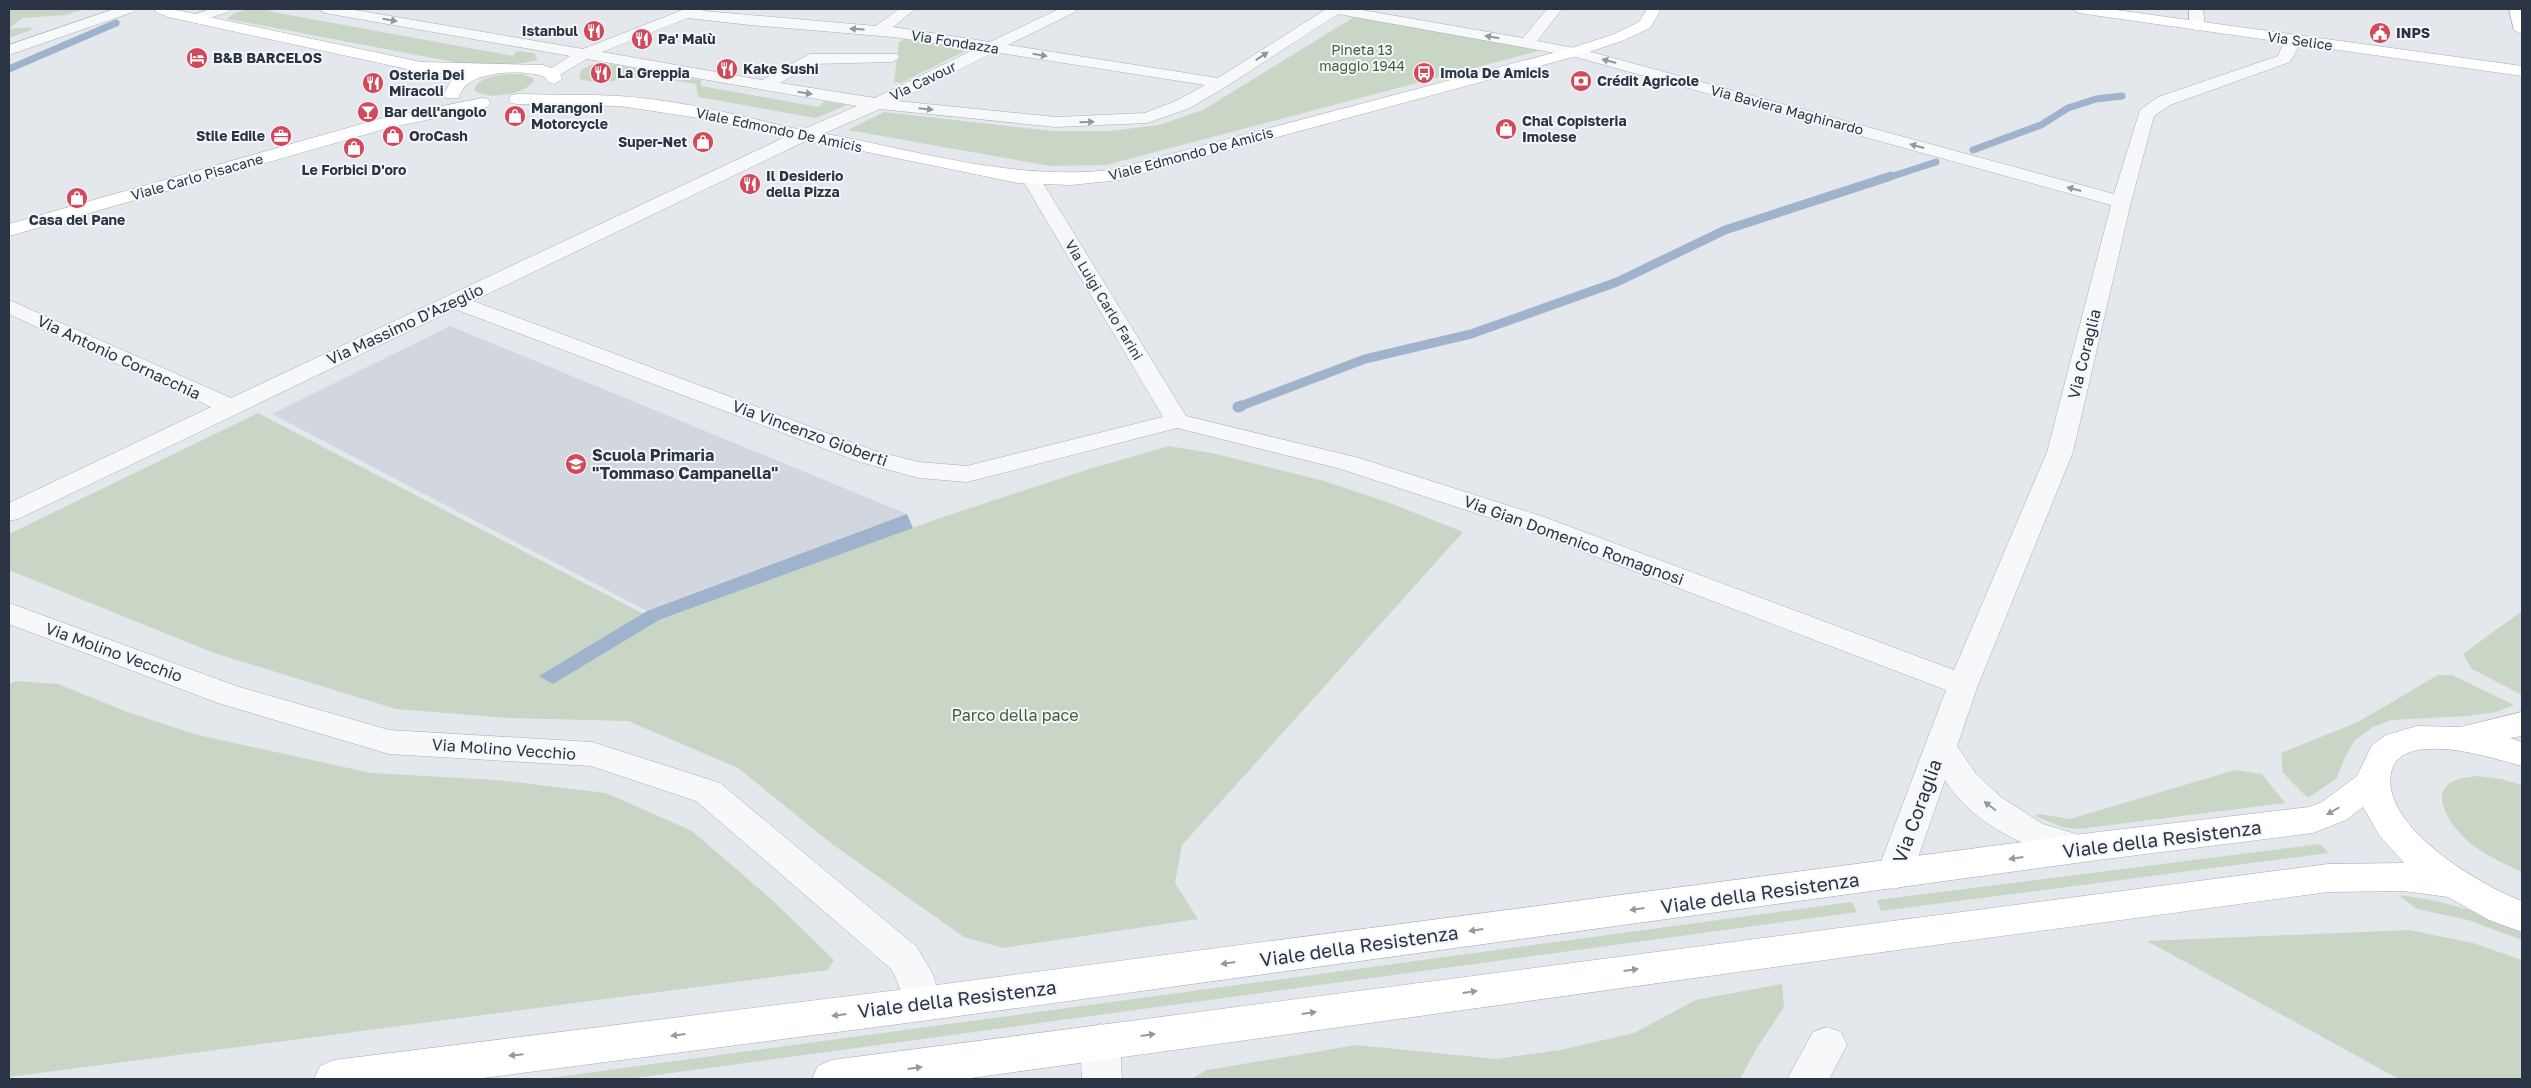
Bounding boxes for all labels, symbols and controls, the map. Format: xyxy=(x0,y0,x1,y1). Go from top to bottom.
one-way arrow xyxy=(382,17,398,25)
restaurant icon: Istanbul xyxy=(582,19,606,43)
public building icon: INPS xyxy=(2368,21,2392,45)
place label: Istanbul xyxy=(522,22,578,39)
place label: INPS xyxy=(2396,24,2430,41)
one-way arrow xyxy=(849,25,865,33)
street label: Via Fondazza xyxy=(910,26,1000,57)
restaurant icon: Pa' Malù xyxy=(630,27,654,51)
street label: Via Selice xyxy=(2266,28,2334,53)
place label: Pa' Malù xyxy=(658,30,716,47)
one-way arrow xyxy=(1483,32,1499,40)
park label: Pineta 13 maggio 1944 xyxy=(1319,41,1405,74)
hotel icon: B&B BARCELOS xyxy=(185,46,209,70)
place label: B&B BARCELOS xyxy=(213,49,322,66)
one-way arrow xyxy=(1033,51,1049,59)
one-way arrow xyxy=(1255,52,1269,61)
restaurant icon: Kake Sushi xyxy=(715,57,739,81)
street label: Via Cavour xyxy=(887,57,959,104)
one-way arrow xyxy=(1601,57,1616,65)
place label: Kake Sushi xyxy=(743,60,819,77)
restaurant icon: La Greppia xyxy=(589,61,613,85)
bus stop icon: Imola De Amicis xyxy=(1412,61,1436,85)
place label: La Greppia xyxy=(617,64,690,81)
place label: Imola De Amicis xyxy=(1440,64,1549,81)
place label: Osteria Dei Miracoli xyxy=(389,66,465,99)
bank icon: Crédit Agricole xyxy=(1569,69,1593,93)
restaurant icon: Osteria Dei Miracoli xyxy=(361,71,385,95)
place label: Crédit Agricole xyxy=(1597,72,1699,89)
street label: Via Baviera Maghinardo xyxy=(1709,81,1866,138)
one-way arrow xyxy=(797,89,813,97)
place label: Marangoni Motorcycle xyxy=(531,99,608,132)
bar icon: Bar dell'angolo xyxy=(356,100,380,124)
place label: Bar dell'angolo xyxy=(384,103,487,120)
shop icon: Marangoni Motorcycle xyxy=(503,104,527,128)
street label: Viale Edmondo De Amicis xyxy=(694,104,864,155)
one-way arrow xyxy=(918,105,934,113)
place label: Chal Copisteria Imolese xyxy=(1522,112,1627,145)
shop icon: Chal Copisteria Imolese xyxy=(1494,117,1518,141)
one-way arrow xyxy=(1080,118,1096,126)
street label: Viale Edmondo De Amicis xyxy=(1107,123,1275,184)
office icon: Stile Edile xyxy=(269,124,293,148)
shop icon: OroCash xyxy=(381,124,405,148)
place label: Stile Edile xyxy=(196,127,265,144)
place label: OroCash xyxy=(409,127,468,144)
shop icon: Super-Net xyxy=(691,130,715,154)
place label: Super-Net xyxy=(618,133,687,150)
shop icon: Le Forbici D'oro xyxy=(342,136,366,160)
one-way arrow xyxy=(1910,142,1925,150)
street label: Viale Carlo Pisacane xyxy=(129,150,265,204)
place label: Le Forbici D'oro xyxy=(302,161,406,178)
place label: Il Desiderio della Pizza xyxy=(766,167,843,200)
restaurant icon: Il Desiderio della Pizza xyxy=(738,172,762,196)
one-way arrow xyxy=(2066,185,2082,193)
shop icon: Casa del Pane xyxy=(65,186,89,210)
place label: Casa del Pane xyxy=(29,211,125,228)
street label: Via Luigi Carlo Farini xyxy=(1062,237,1147,363)
street label: Via Massimo D'Azeglio xyxy=(324,279,486,369)
street label: Via Coraglia xyxy=(2063,307,2105,401)
street label: Via Antonio Cornacchia xyxy=(34,310,204,404)
street label: Via Vincenzo Gioberti xyxy=(730,396,890,470)
place label: Scuola Primaria "Tommaso Campanella" xyxy=(592,445,778,483)
school or university icon: Scuola Primaria "Tommaso Campanella" xyxy=(564,452,588,476)
street label: Via Gian Domenico Romagnosi xyxy=(1461,491,1687,589)
street label: Via Molino Vecchio xyxy=(43,618,185,686)
park label: Parco della pace xyxy=(951,705,1079,725)
street label: Via Molino Vecchio xyxy=(431,734,577,764)
street label: Via Coraglia xyxy=(1887,756,1946,866)
one-way arrow xyxy=(1984,801,1997,812)
one-way arrow xyxy=(2326,806,2339,815)
street label: Viale della Resistenza xyxy=(2061,815,2263,862)
one-way arrow xyxy=(2007,854,2023,862)
street label: Viale della Resistenza xyxy=(1659,867,1861,918)
one-way arrow xyxy=(1629,905,1645,913)
street label: Viale della Resistenza xyxy=(1258,920,1460,971)
one-way arrow xyxy=(1468,926,1484,934)
one-way arrow xyxy=(1220,959,1236,967)
one-way arrow xyxy=(1624,966,1640,974)
street label: Viale della Resistenza xyxy=(856,975,1058,1022)
one-way arrow xyxy=(1463,987,1479,995)
one-way arrow xyxy=(1302,1009,1318,1017)
one-way arrow xyxy=(830,1011,846,1019)
one-way arrow xyxy=(1141,1031,1157,1039)
one-way arrow xyxy=(669,1032,685,1040)
one-way arrow xyxy=(508,1051,524,1059)
one-way arrow xyxy=(907,1063,923,1071)

